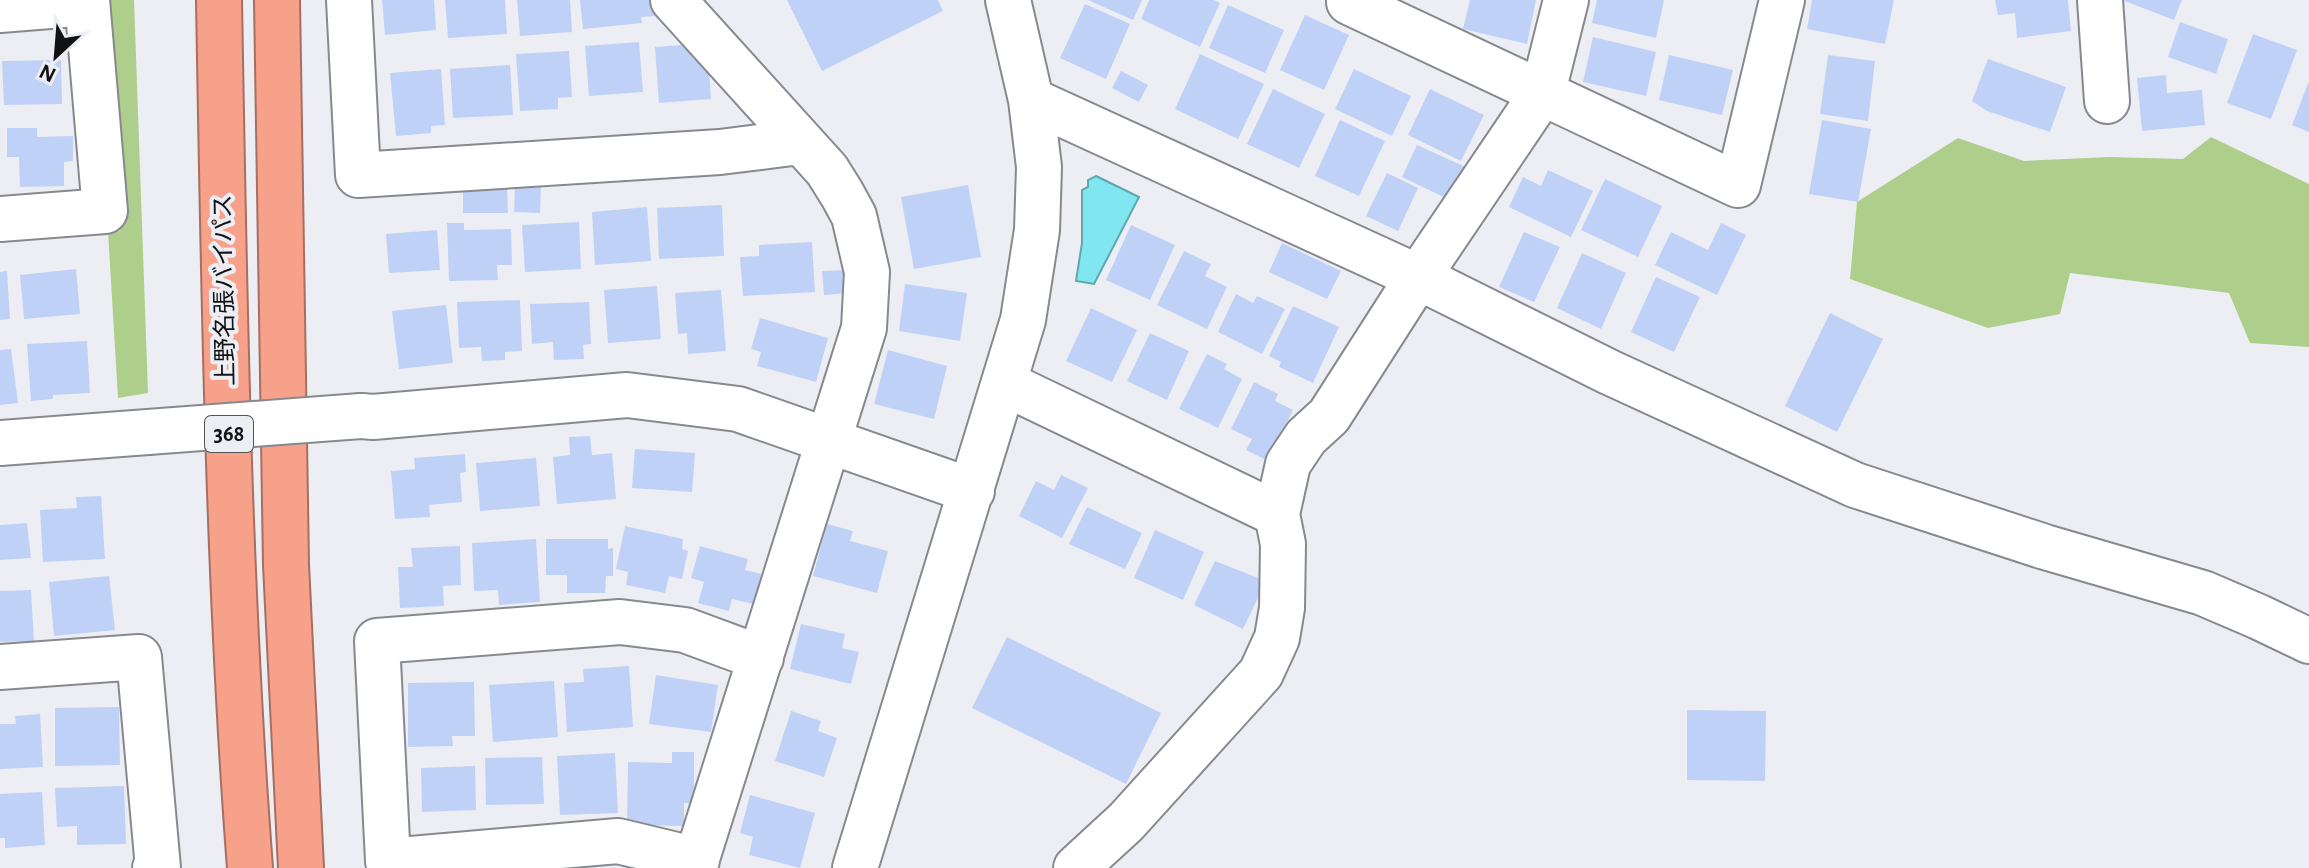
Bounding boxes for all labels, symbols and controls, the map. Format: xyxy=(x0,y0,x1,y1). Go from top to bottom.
north arrow xyxy=(16,16,96,96)
text: N xyxy=(36,60,59,86)
street label: 上野名張バイパス xyxy=(209,194,239,386)
road number: 368 xyxy=(205,416,253,452)

